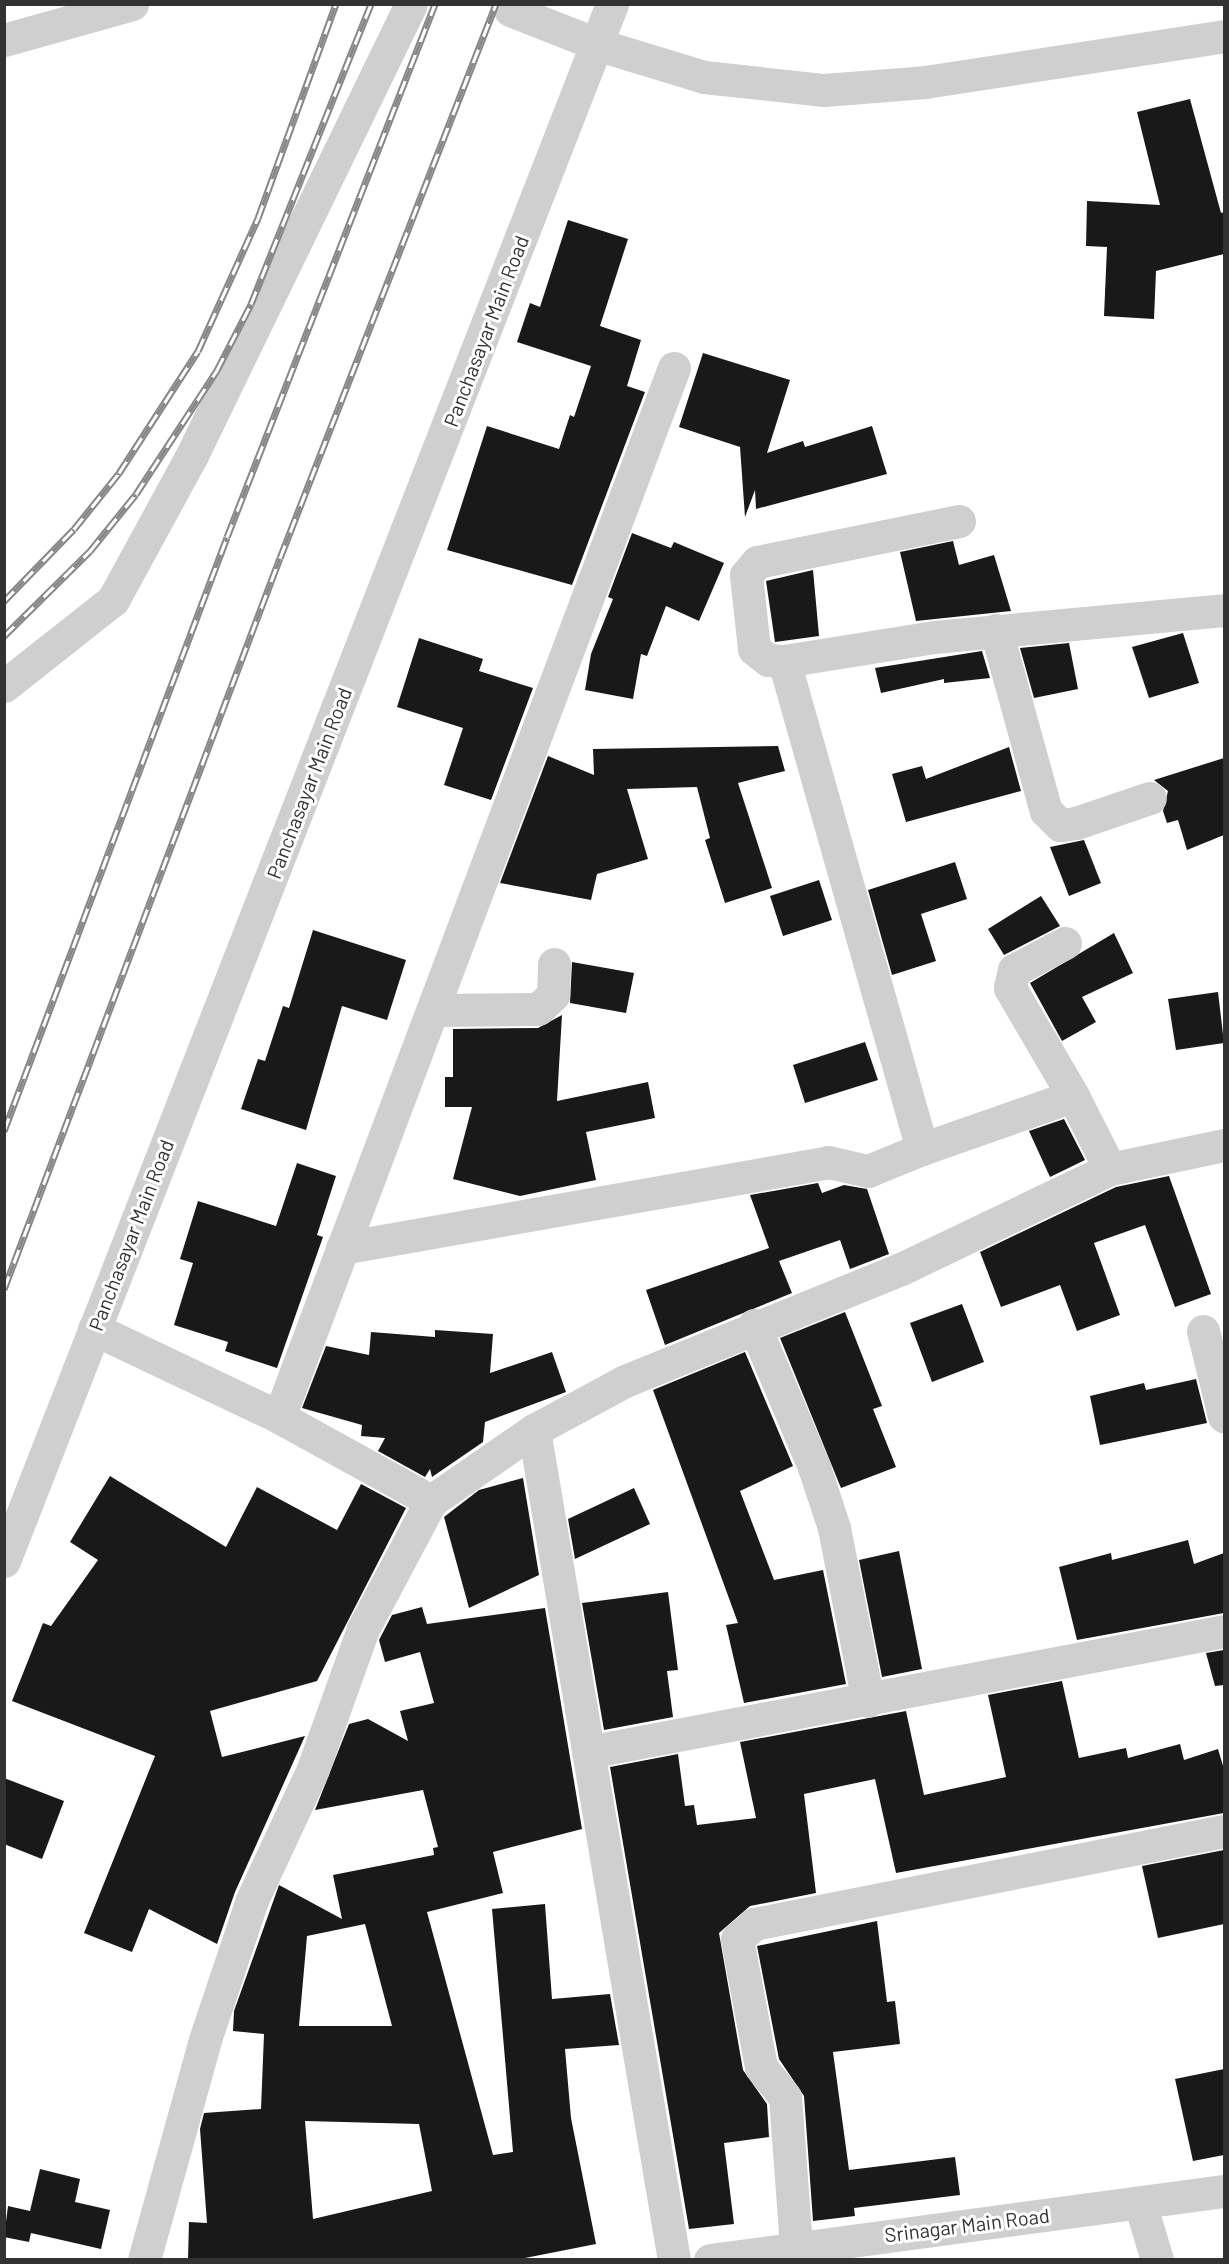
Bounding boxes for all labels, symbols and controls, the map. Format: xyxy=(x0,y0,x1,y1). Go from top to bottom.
street label: Panchasayar Main Road xyxy=(438,232,534,430)
street label: Panchasayar Main Road xyxy=(261,684,357,882)
street label: Panchasayar Main Road xyxy=(83,1136,179,1334)
street label: Srinagar Main Road xyxy=(883,2203,1051,2247)

